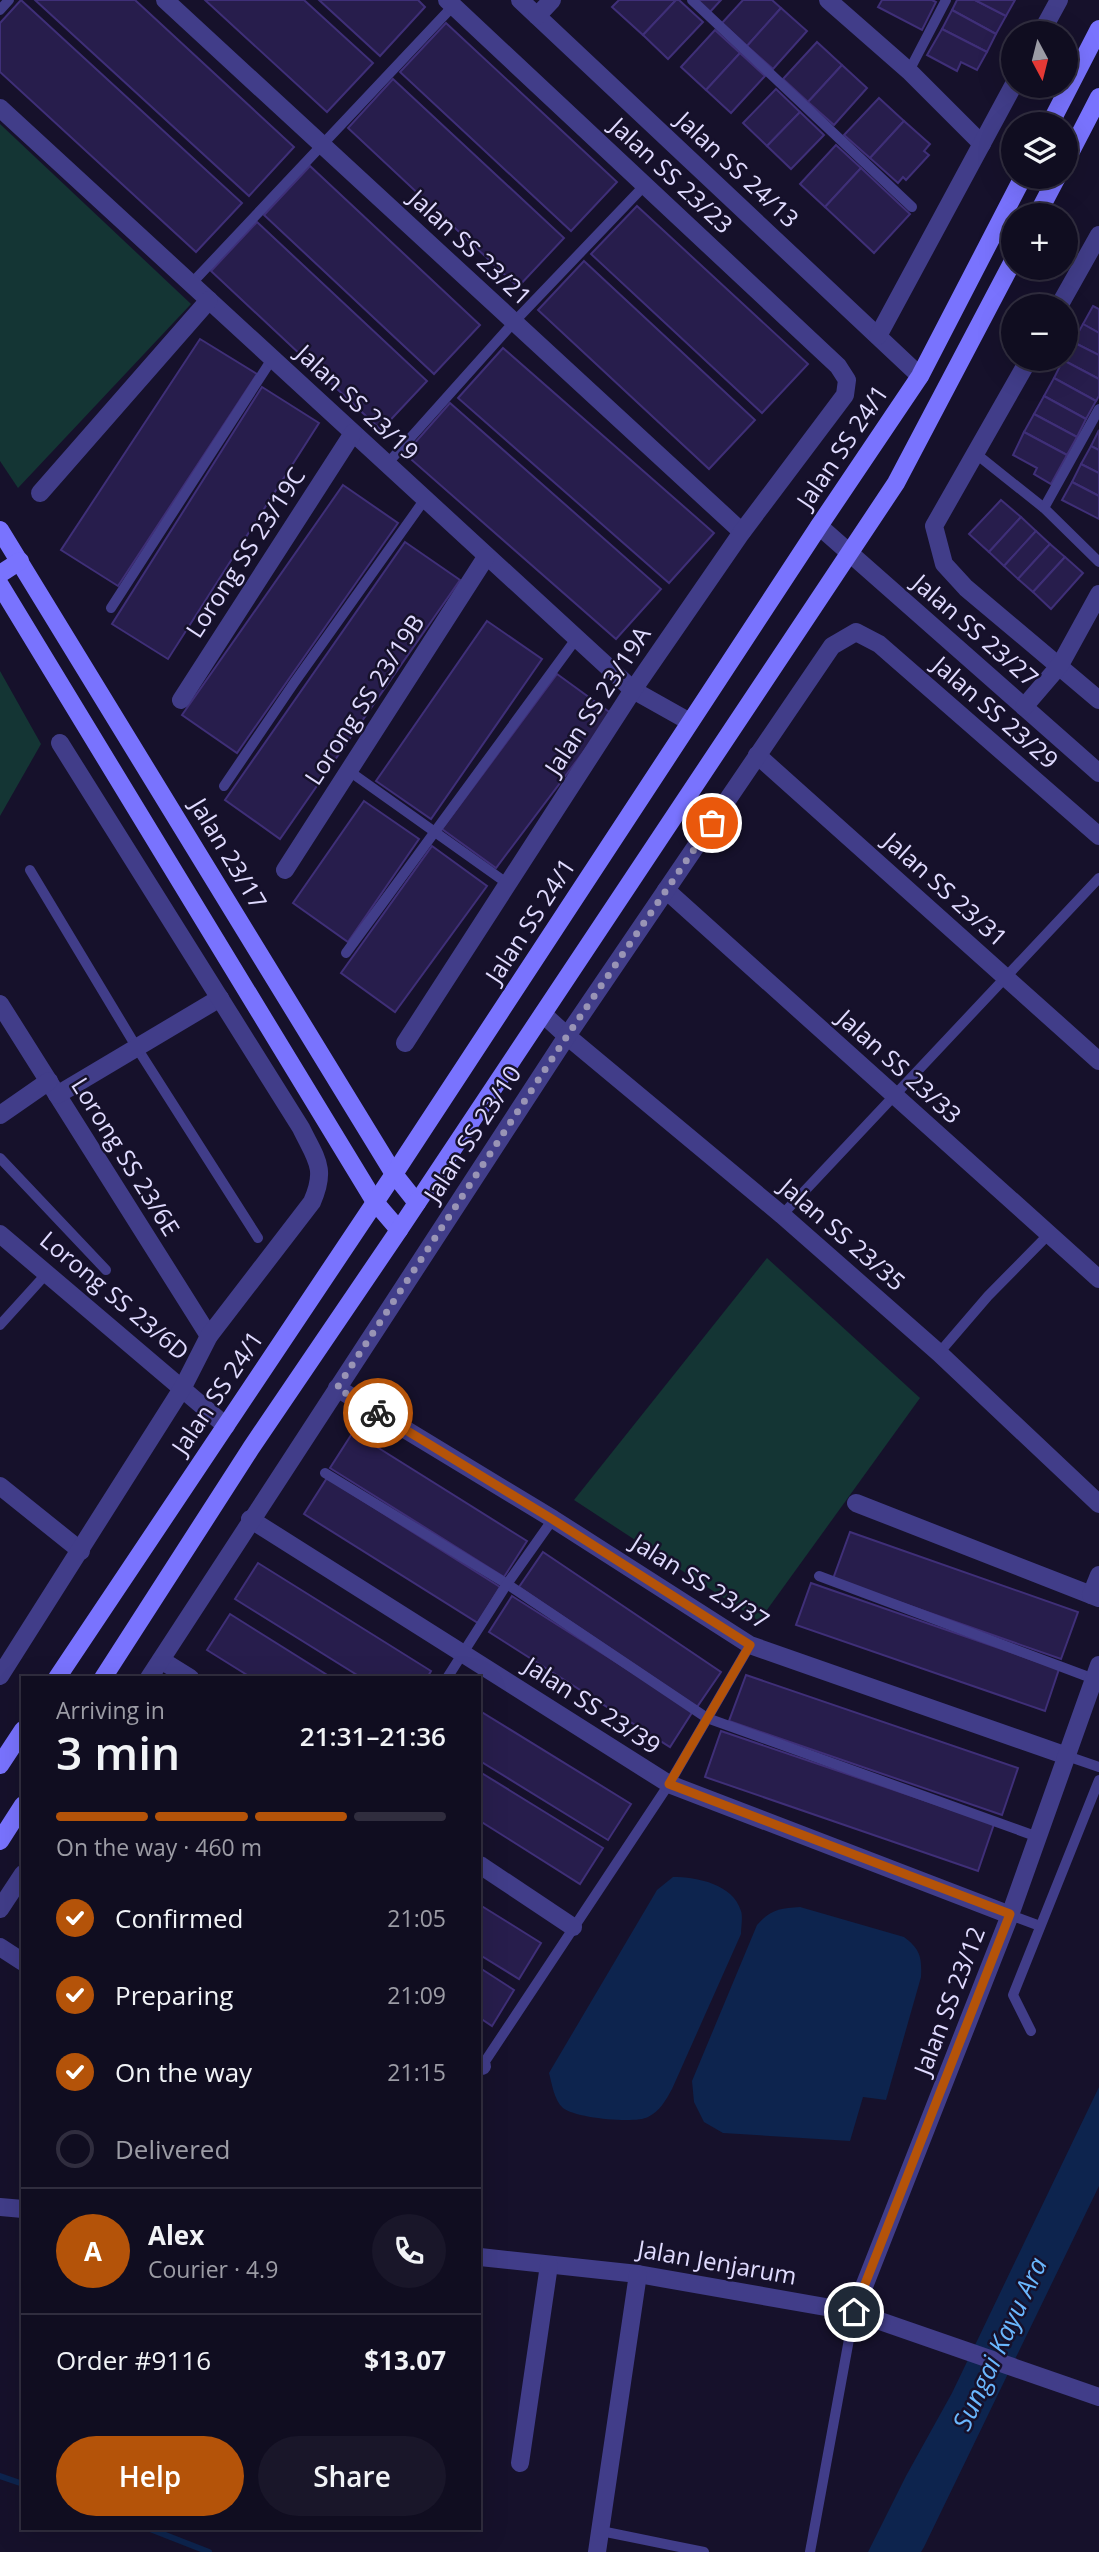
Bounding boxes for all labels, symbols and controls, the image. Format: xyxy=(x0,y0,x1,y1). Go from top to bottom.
north arrow xyxy=(1001,21,1078,98)
map controls xyxy=(1001,21,1078,371)
street label: Jalan SS 24/13 xyxy=(668,102,806,234)
street label: Jalan SS 23/23 xyxy=(602,108,740,240)
button: layers xyxy=(1001,112,1078,189)
street label: Jalan SS 23/21 xyxy=(401,180,539,312)
button: + xyxy=(1001,203,1078,280)
button: − xyxy=(1001,294,1078,371)
street label: Jalan SS 23/19 xyxy=(288,335,426,467)
street label: Jalan SS 24/1 xyxy=(787,378,895,516)
street label: Lorong SS 23/19C xyxy=(177,461,312,644)
street label: Jalan SS 23/27 xyxy=(905,565,1046,694)
street label: Lorong SS 23/19B xyxy=(296,608,431,791)
street label: Jalan SS 23/19A xyxy=(535,619,658,783)
street label: Jalan SS 23/29 xyxy=(925,647,1066,776)
street label: Jalan 23/17 xyxy=(182,790,275,915)
pin xyxy=(682,793,742,853)
icon: bag xyxy=(693,804,731,842)
street label: Jalan SS 23/31 xyxy=(875,823,1015,953)
street label: Jalan SS 24/1 xyxy=(476,851,582,991)
street label: Jalan SS 23/33 xyxy=(829,1000,969,1130)
street label: Jalan SS 23/10 xyxy=(414,1059,528,1209)
street label: Lorong SS 23/6E xyxy=(64,1071,188,1242)
street label: Jalan SS 23/35 xyxy=(772,1169,913,1298)
street label: Lorong SS 23/6D xyxy=(33,1223,196,1367)
street label: Jalan SS 24/1 xyxy=(162,1324,270,1462)
courier xyxy=(343,1378,413,1448)
icon: bike xyxy=(359,1394,397,1432)
street label: Jalan SS 23/37 xyxy=(624,1524,776,1636)
street label: Jalan SS 23/39 xyxy=(517,1647,667,1761)
text: Arriving in xyxy=(56,1694,165,1726)
text: 21:31–21:36 xyxy=(300,1718,446,1754)
text: 3 min xyxy=(56,1721,180,1783)
text: On the way · 460 m xyxy=(56,1831,262,1863)
icon: check xyxy=(56,1899,94,1937)
text: Confirmed xyxy=(115,1900,243,1936)
text: 21:05 xyxy=(387,1902,446,1934)
street label: Jalan SS 23/12 xyxy=(904,1922,992,2081)
icon: check xyxy=(56,1976,94,2014)
text: Preparing xyxy=(115,1977,233,2013)
text: 21:09 xyxy=(387,1979,446,2011)
icon: check xyxy=(56,2053,94,2091)
text: On the way xyxy=(115,2054,252,2090)
text: 21:15 xyxy=(387,2056,446,2088)
text: Delivered xyxy=(115,2131,230,2167)
button: phone xyxy=(372,2214,446,2288)
text: Alex xyxy=(148,2217,204,2253)
street label: Jalan Jenjarum xyxy=(633,2231,799,2292)
text: A xyxy=(84,2233,102,2269)
water label: Sungai Kayu Ara xyxy=(943,2251,1055,2436)
text: Courier · 4.9 xyxy=(148,2253,278,2285)
pin xyxy=(824,2282,884,2342)
icon: home xyxy=(835,2293,873,2331)
text: Order #9116 xyxy=(56,2342,211,2378)
text: $13.07 xyxy=(364,2342,446,2378)
button: Help xyxy=(56,2436,244,2516)
button: Share xyxy=(258,2436,446,2516)

